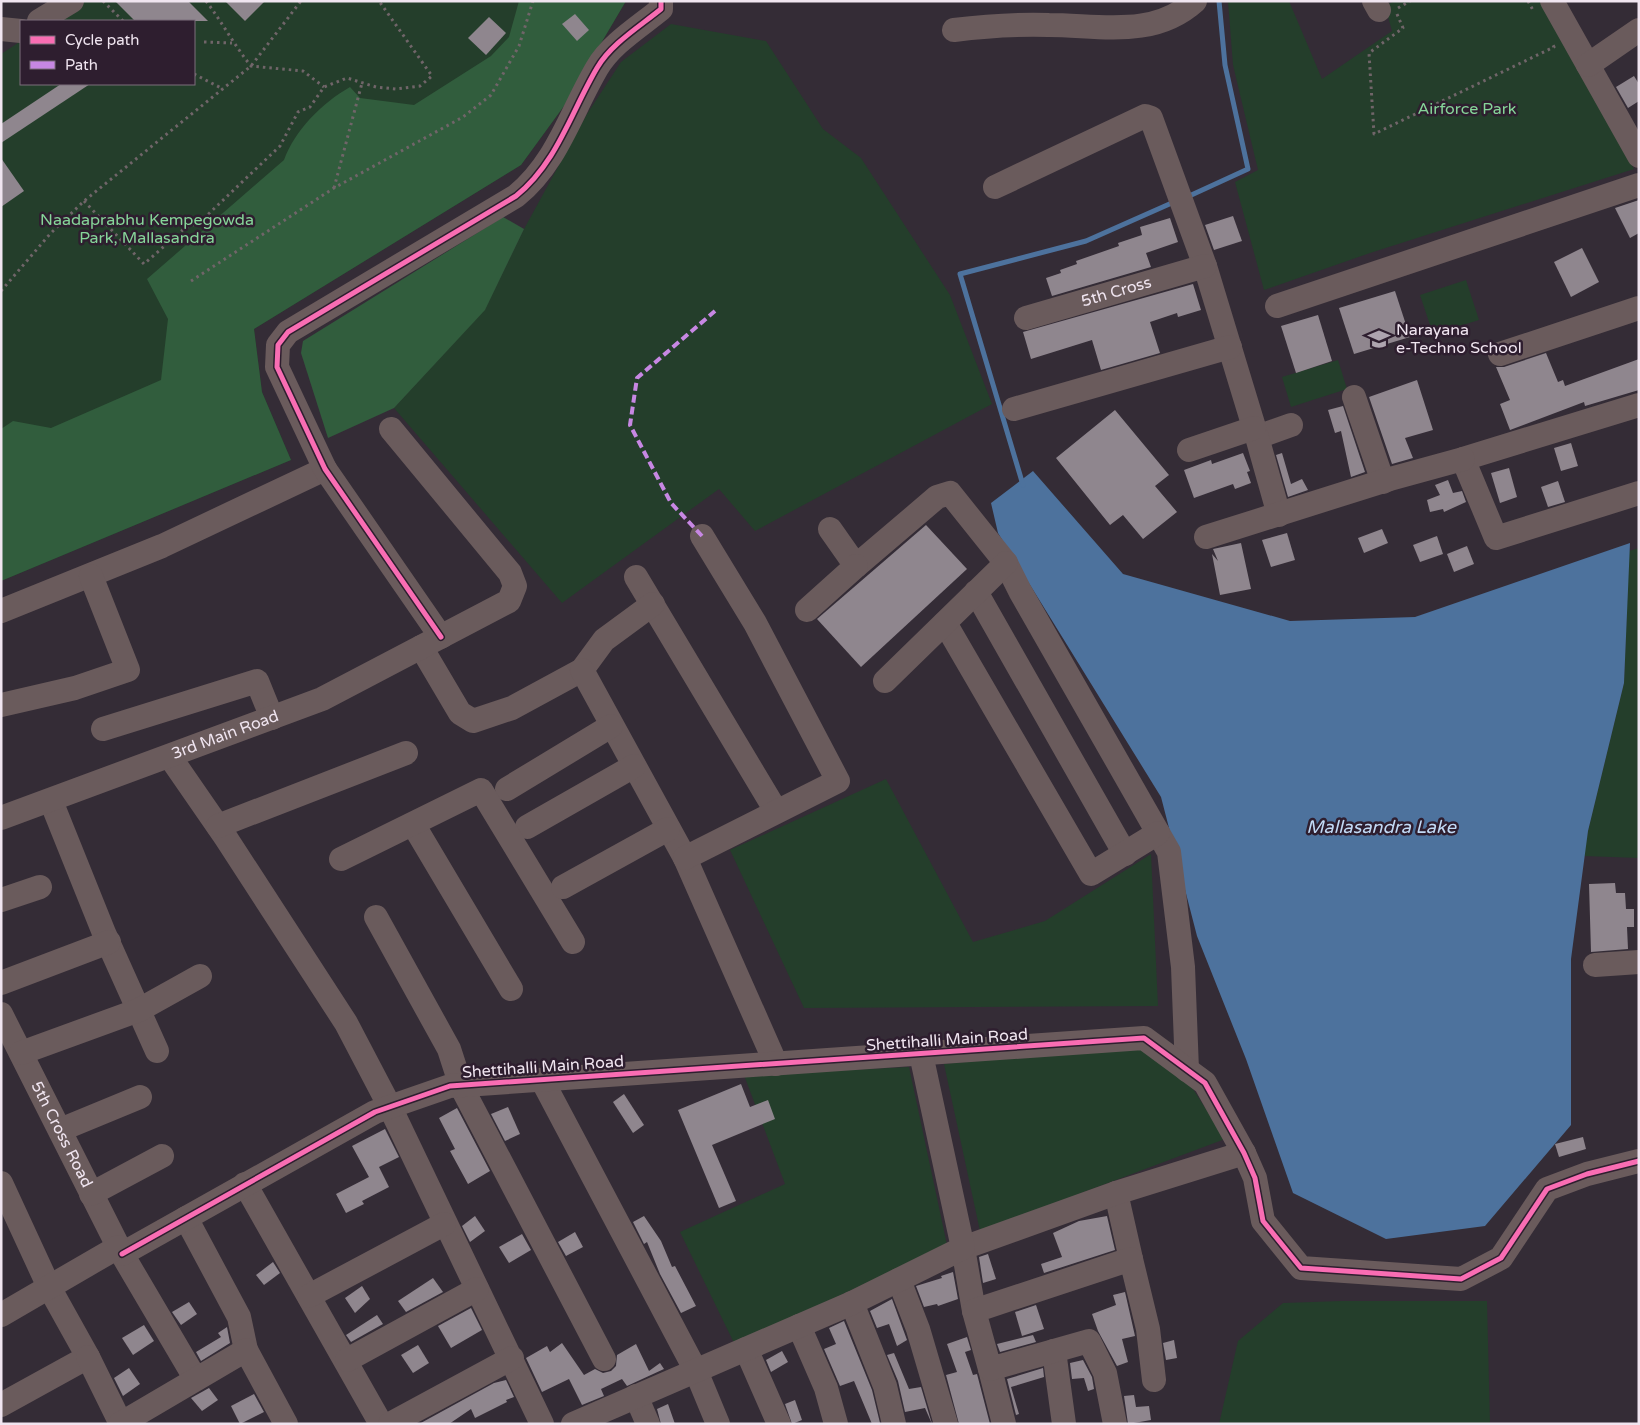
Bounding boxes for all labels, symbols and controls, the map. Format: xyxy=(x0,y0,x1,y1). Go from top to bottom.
legend xyxy=(20,20,195,85)
text: Cycle path xyxy=(65,31,139,49)
text: Path xyxy=(65,56,98,74)
park label: Airforce Park xyxy=(1417,99,1517,119)
park label: Naadaprabhu Kempegowda Park, Mallasandra xyxy=(40,210,254,248)
street label: 5th Cross xyxy=(1079,272,1154,311)
place label: Narayana e-Techno School xyxy=(1396,320,1522,358)
school or university icon: Narayana e-Techno School xyxy=(1366,326,1392,352)
street label: 3rd Main Road xyxy=(169,706,281,764)
water label: Mallasandra Lake xyxy=(1306,816,1457,838)
street label: Shettihalli Main Road xyxy=(865,1024,1029,1056)
street label: Shettihalli Main Road xyxy=(461,1051,625,1083)
street label: 5th Cross Road xyxy=(27,1078,97,1191)

